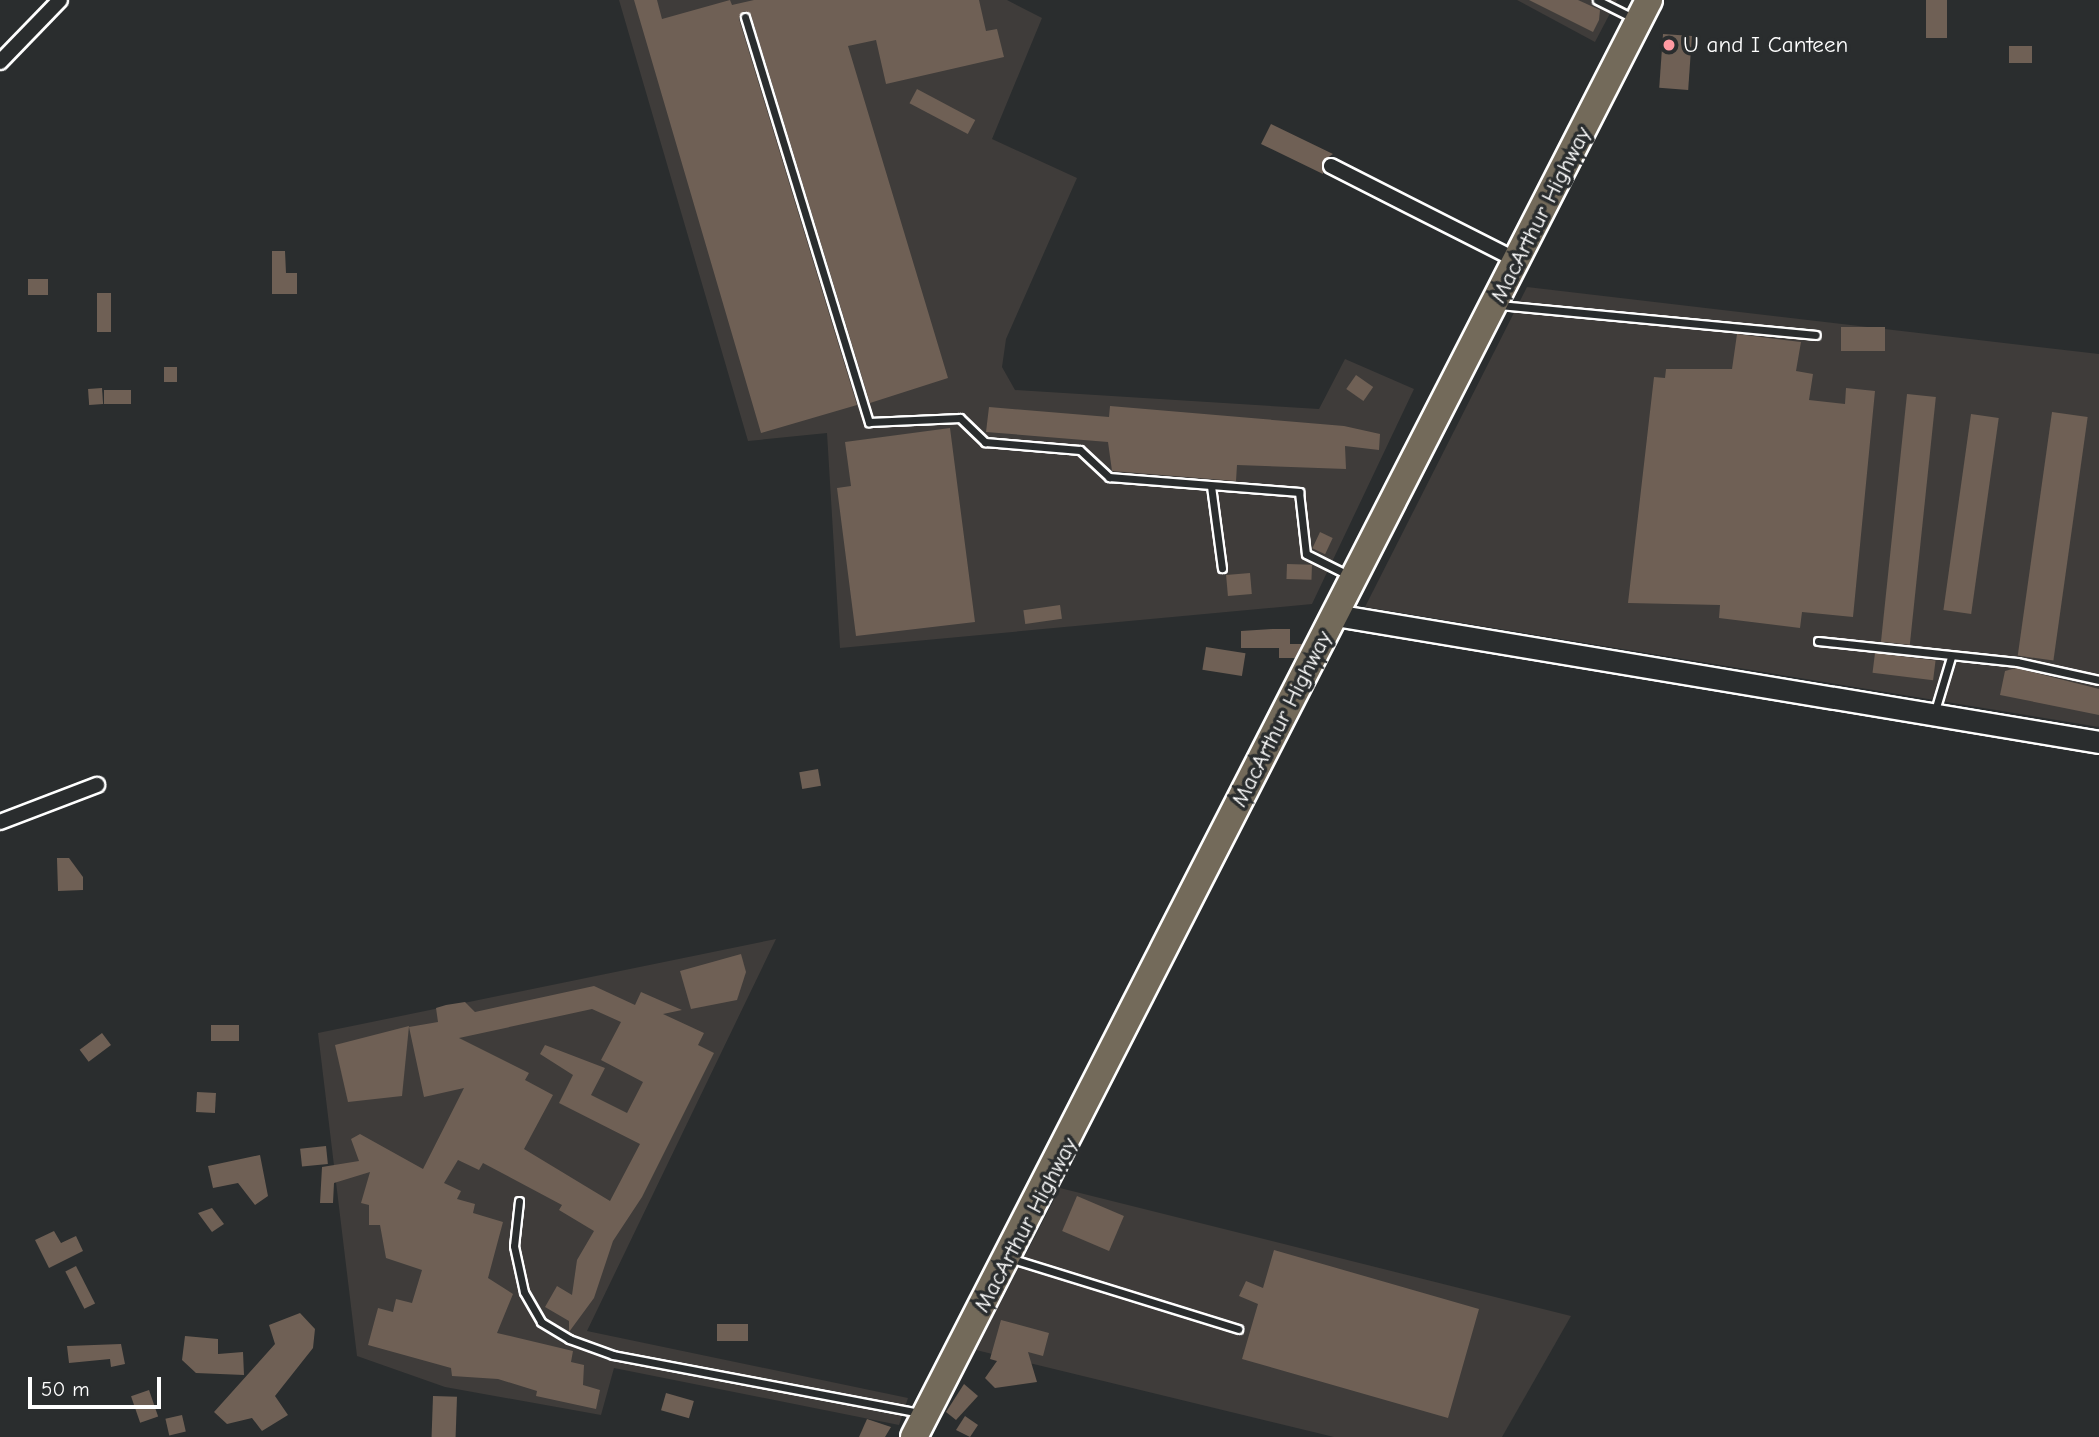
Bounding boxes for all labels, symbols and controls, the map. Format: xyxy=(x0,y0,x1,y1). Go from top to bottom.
place label: U and I Canteen xyxy=(1683,31,1848,59)
marker: U and I Canteen xyxy=(1661,37,1677,53)
street label: MacArthur Highway xyxy=(1485,122,1597,308)
street label: MacArthur Highway xyxy=(1226,626,1338,812)
street label: MacArthur Highway xyxy=(968,1133,1084,1317)
scale bar xyxy=(32,1364,164,1408)
text: 50 m xyxy=(41,1377,90,1401)

